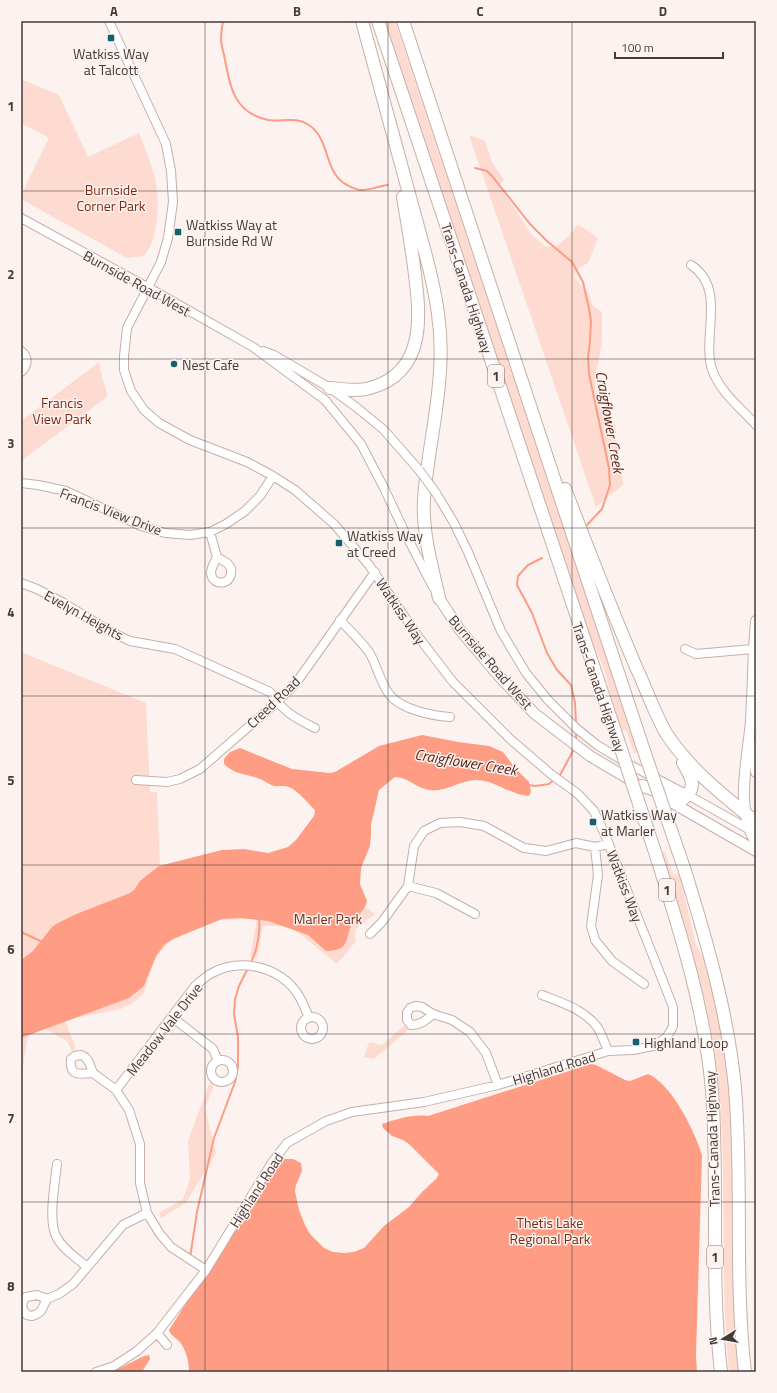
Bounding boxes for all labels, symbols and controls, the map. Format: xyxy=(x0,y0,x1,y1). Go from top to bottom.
text: A xyxy=(110,1,118,21)
text: B xyxy=(293,1,301,21)
text: C xyxy=(476,1,484,21)
text: D xyxy=(659,1,667,21)
marker: Watkiss Way at Talcott xyxy=(106,33,116,43)
scale bar xyxy=(615,34,723,60)
text: 100 m xyxy=(621,38,654,57)
place label: Watkiss Way at Talcott xyxy=(73,43,149,80)
text: 1 xyxy=(7,96,15,116)
park label: Burnside Corner Park xyxy=(76,179,146,216)
place label: Watkiss Way at Burnside Rd W xyxy=(186,214,277,251)
street label: Trans-Canada Highway xyxy=(436,220,498,356)
marker: Watkiss Way at Burnside Rd W xyxy=(173,227,183,237)
street label: Burnside Road West xyxy=(80,245,194,321)
text: 2 xyxy=(7,264,15,284)
place label: Nest Cafe xyxy=(182,354,239,375)
marker: Nest Cafe xyxy=(169,359,179,369)
road number: 1 xyxy=(488,365,504,387)
water label: Craigflower Creek xyxy=(590,369,631,477)
park label: Francis View Park xyxy=(33,392,92,429)
text: 3 xyxy=(7,433,15,453)
street label: Francis View Drive xyxy=(57,482,165,540)
place label: Watkiss Way at Creed xyxy=(347,525,423,562)
marker: Watkiss Way at Creed xyxy=(334,538,344,548)
street label: Watkiss Way xyxy=(371,574,431,649)
street label: Evelyn Heights xyxy=(41,585,127,645)
text: 4 xyxy=(7,602,15,622)
street label: Burnside Road West xyxy=(444,610,538,714)
street label: Trans-Canada Highway xyxy=(567,619,631,755)
street label: Creed Road xyxy=(242,671,304,733)
water label: Craigflower Creek xyxy=(413,743,521,782)
text: 5 xyxy=(7,770,15,790)
place label: Watkiss Way at Marler xyxy=(601,804,677,841)
marker: Watkiss Way at Marler xyxy=(588,817,598,827)
street label: Watkiss Way xyxy=(602,847,648,925)
road number: 1 xyxy=(659,879,675,901)
park label: Marler Park xyxy=(294,908,363,929)
text: 6 xyxy=(7,939,15,959)
street label: Meadow Vale Drive xyxy=(121,978,207,1080)
place label: Highland Loop xyxy=(644,1032,728,1053)
marker: Highland Loop xyxy=(631,1037,641,1047)
street label: Highland Road xyxy=(510,1045,598,1091)
street label: Trans-Canada Highway xyxy=(699,1070,725,1207)
text: 7 xyxy=(7,1108,15,1128)
street label: Highland Road xyxy=(224,1148,288,1232)
park label: Thetis Lake Regional Park xyxy=(510,1212,591,1249)
road number: 1 xyxy=(707,1246,723,1268)
text: 8 xyxy=(7,1276,15,1296)
north arrow xyxy=(703,1319,743,1359)
text: N xyxy=(705,1336,722,1346)

